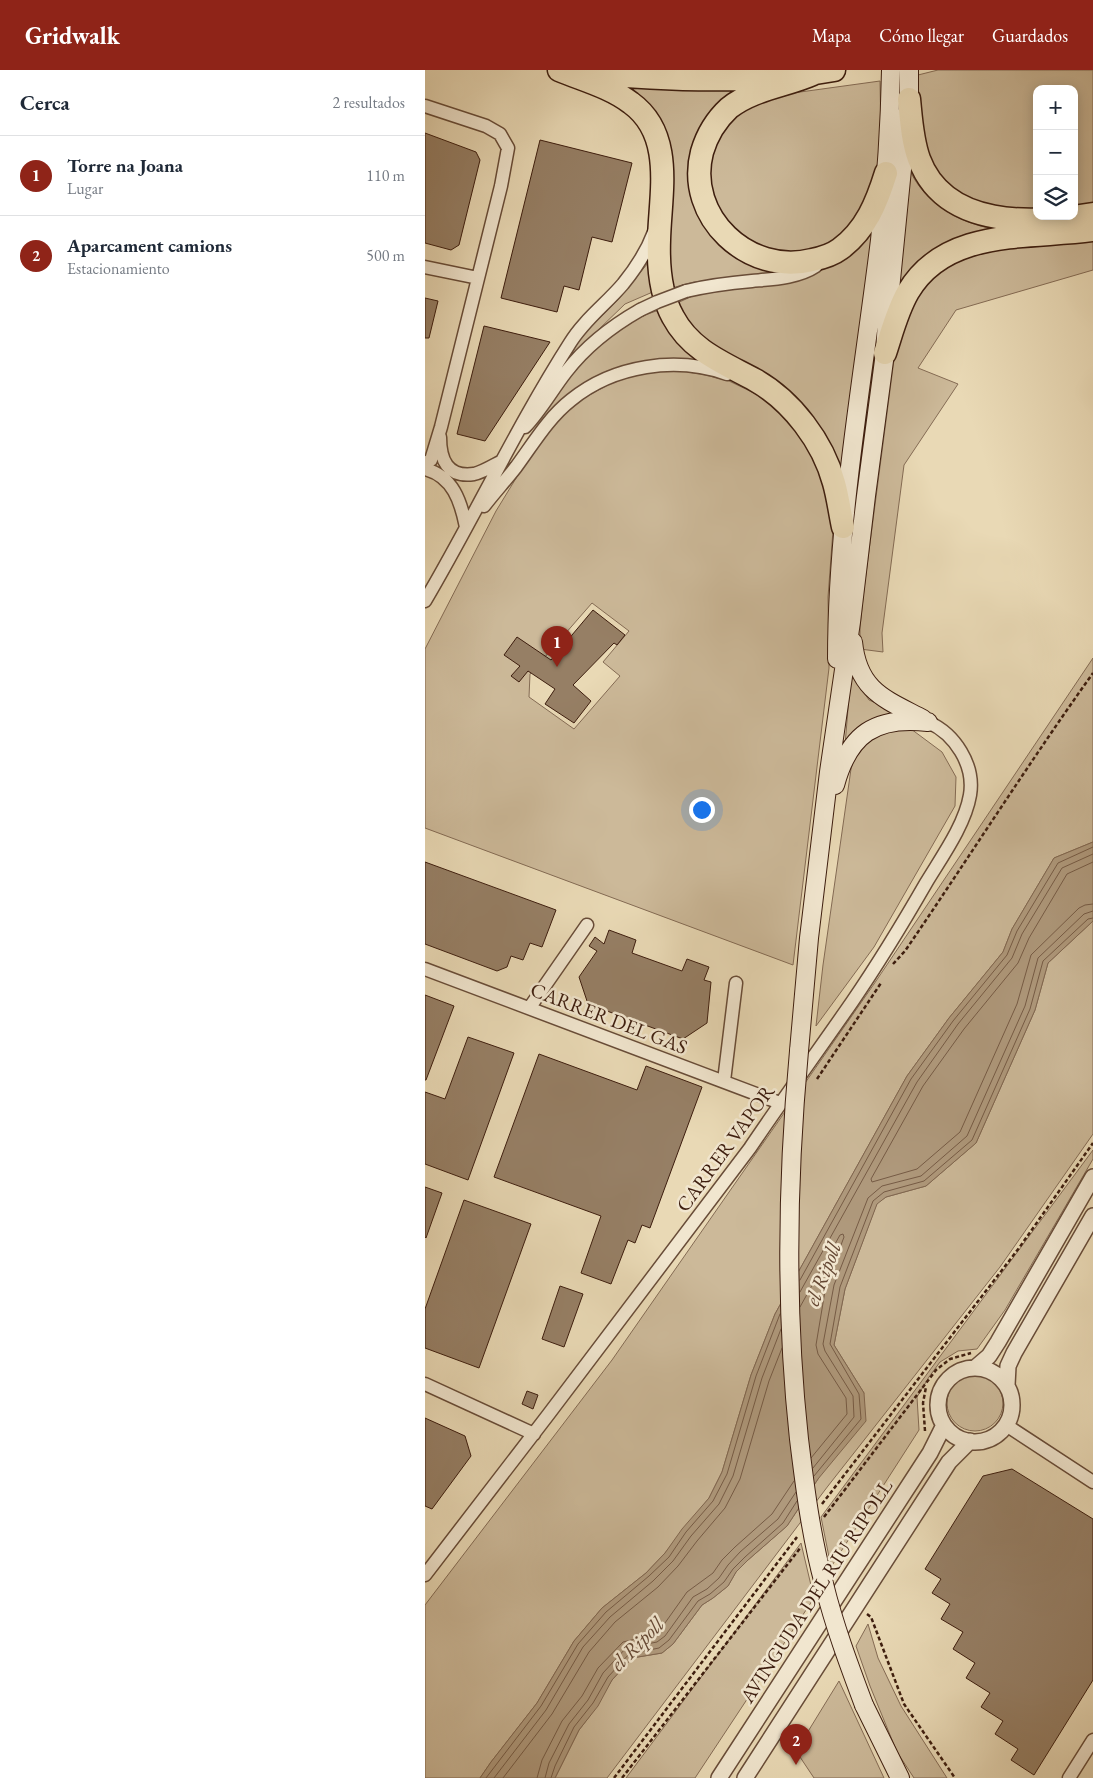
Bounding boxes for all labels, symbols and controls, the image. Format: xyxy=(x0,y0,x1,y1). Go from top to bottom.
text: Gridwalk xyxy=(25,20,120,51)
text: Mapa xyxy=(812,24,851,47)
text: Cómo llegar xyxy=(879,24,964,47)
text: Guardados xyxy=(992,24,1068,47)
map controls xyxy=(1033,85,1078,220)
button: + xyxy=(1033,85,1078,130)
text: Cerca xyxy=(20,89,70,116)
text: 2 resultados xyxy=(333,92,405,113)
button: − xyxy=(1033,130,1078,175)
text: Torre na Joana xyxy=(67,153,183,178)
text: 1 xyxy=(32,165,40,186)
text: 110 m xyxy=(366,165,405,186)
button: layers xyxy=(1033,175,1078,220)
text: Lugar xyxy=(67,178,103,199)
text: Aparcament camions xyxy=(67,233,232,258)
text: 2 xyxy=(32,245,40,266)
text: 500 m xyxy=(366,245,405,266)
text: Estacionamiento xyxy=(67,258,170,279)
pin: 1 xyxy=(541,626,573,667)
your location xyxy=(689,797,715,823)
street label: CARRER DEL GAS xyxy=(527,976,691,1060)
street label: CARRER VAPOR xyxy=(670,1079,780,1217)
water label: el Ripoll xyxy=(798,1237,847,1309)
street label: AVINGUDA DEL RIU RIPOLL xyxy=(733,1474,898,1709)
water label: el Ripoll xyxy=(604,1610,670,1676)
pin: 2 xyxy=(780,1724,812,1765)

